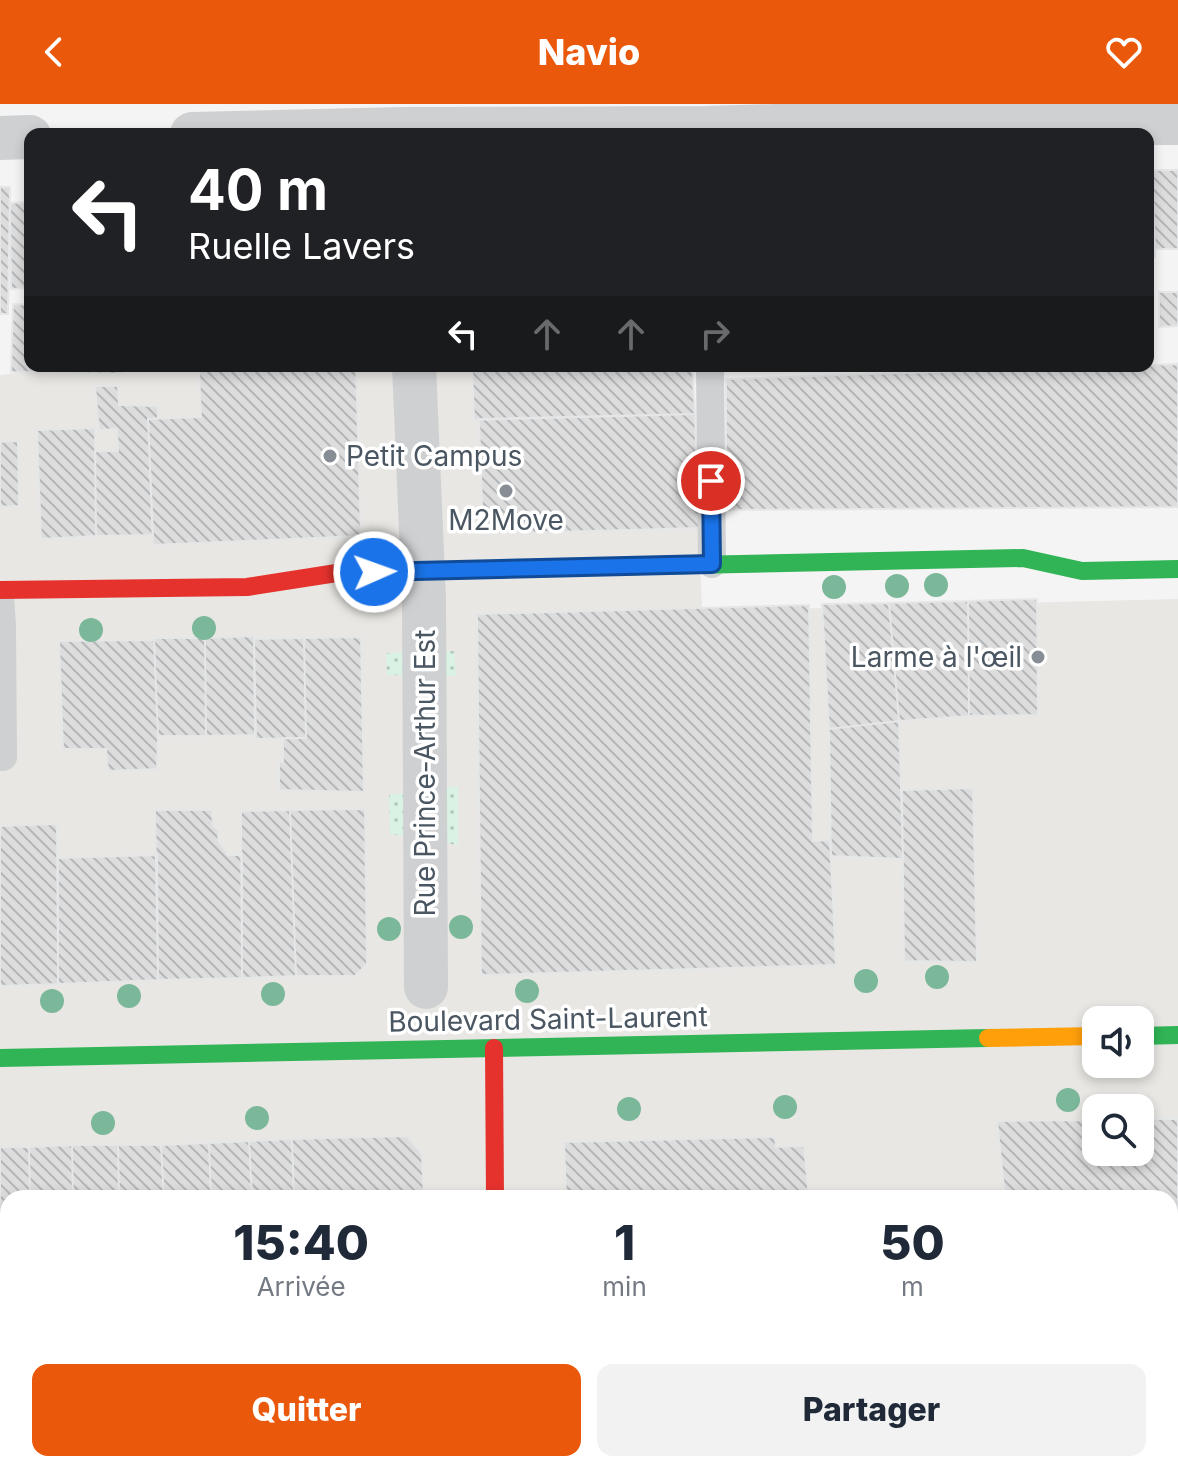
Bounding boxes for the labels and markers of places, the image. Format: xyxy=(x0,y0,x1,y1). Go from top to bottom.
place label: Petit Campus xyxy=(346,439,522,473)
marker: Petit Campus xyxy=(321,447,339,465)
pin xyxy=(677,447,745,515)
marker: M2Move xyxy=(497,482,515,500)
place label: M2Move xyxy=(448,503,564,537)
place label: Larme à l'œil xyxy=(851,640,1022,674)
marker: Larme à l'œil xyxy=(1029,648,1047,666)

